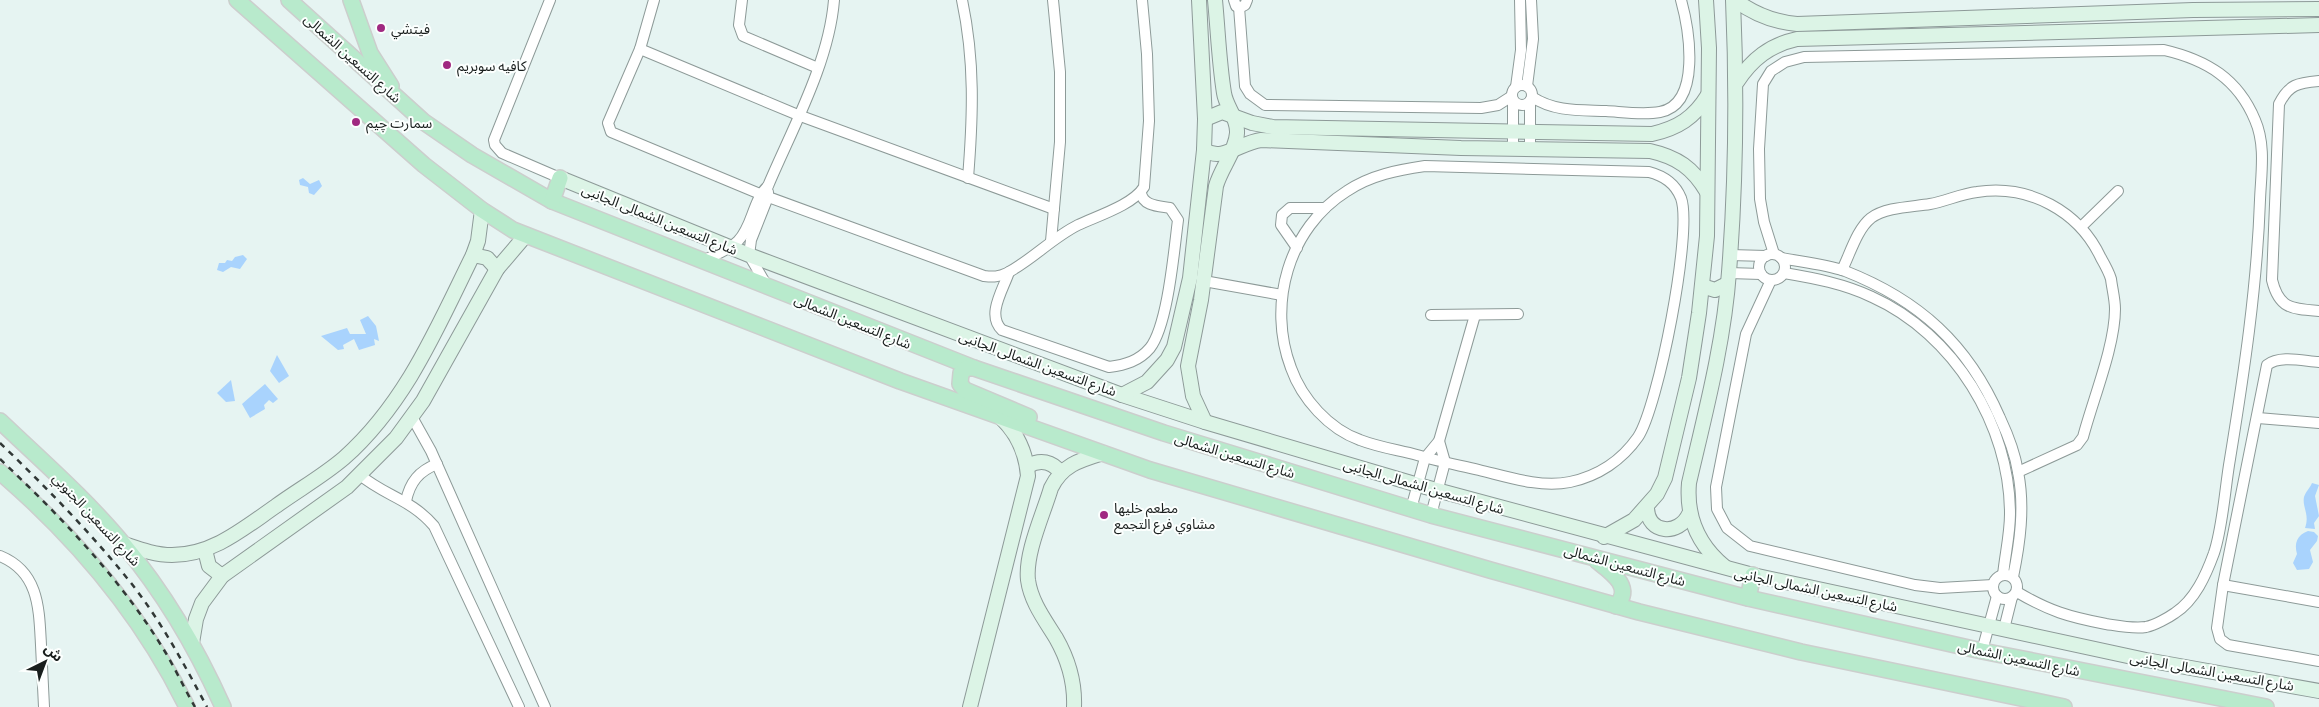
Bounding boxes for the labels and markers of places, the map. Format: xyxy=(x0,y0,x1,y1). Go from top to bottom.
place label: فيتشي xyxy=(391,19,430,40)
marker: فيتشي xyxy=(375,22,387,34)
place label: كافيه سوبريم xyxy=(457,56,527,77)
marker: كافيه سوبريم xyxy=(441,59,453,71)
place label: سمارت چيم xyxy=(366,113,432,134)
marker: سمارت چيم xyxy=(350,116,362,128)
place label: مطعم خليها مشاوي فرع التجمع xyxy=(1114,498,1215,535)
marker: مطعم خليها مشاوي فرع التجمع xyxy=(1098,509,1110,521)

